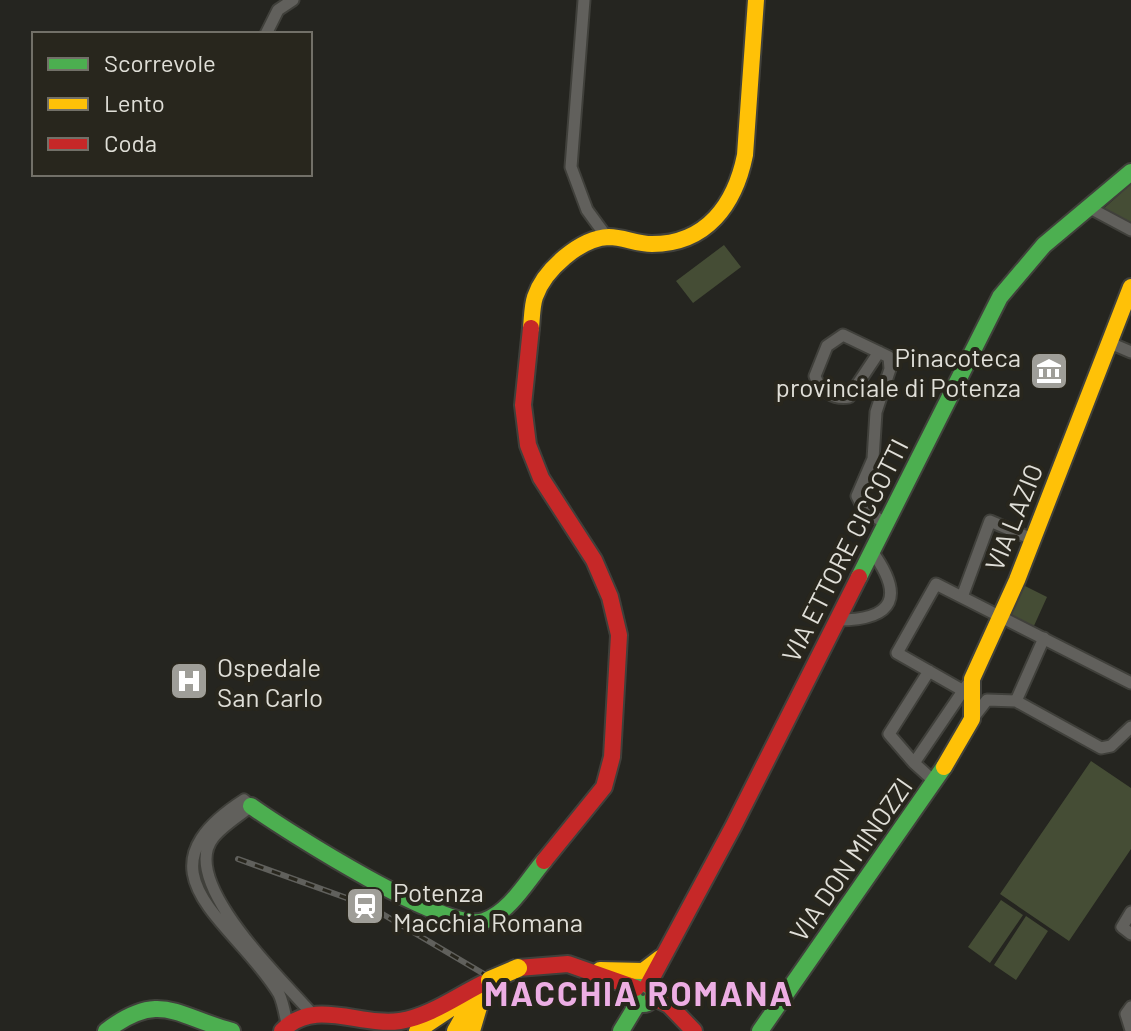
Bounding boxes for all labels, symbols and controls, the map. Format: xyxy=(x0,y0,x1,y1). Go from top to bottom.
legend xyxy=(32,32,312,176)
text: Scorrevole xyxy=(104,48,216,77)
text: Lento xyxy=(104,88,165,117)
text: Coda xyxy=(104,128,157,157)
place label: Pinacoteca provinciale di Potenza xyxy=(776,341,1021,402)
museum icon: Pinacoteca provinciale di Potenza xyxy=(1028,350,1070,392)
street label: VIA ETTORE CICCOTTI xyxy=(774,433,914,667)
street label: VIA LAZIO xyxy=(978,459,1048,575)
place label: Ospedale San Carlo xyxy=(217,651,323,712)
hospital icon: Ospedale San Carlo xyxy=(168,660,210,702)
street label: VIA DON MINOZZI xyxy=(782,771,918,947)
place label: Potenza Macchia Romana xyxy=(393,876,583,937)
station icon: Potenza Macchia Romana xyxy=(344,885,386,927)
district label: MACCHIA ROMANA xyxy=(484,972,794,1013)

